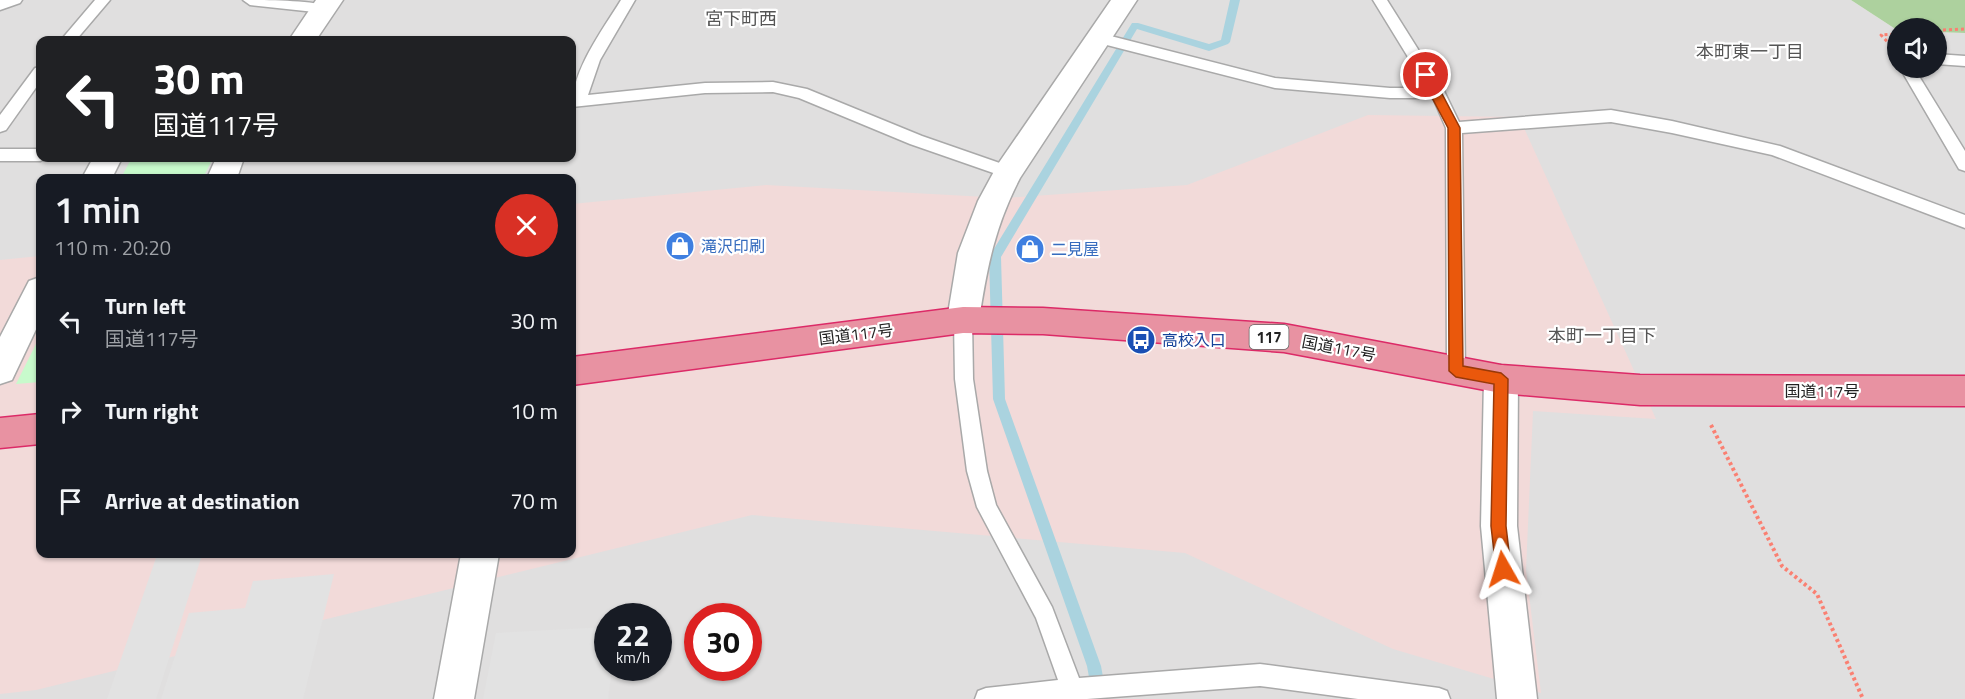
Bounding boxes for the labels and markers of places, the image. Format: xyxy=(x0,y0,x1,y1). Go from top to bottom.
pin xyxy=(1400,49,1451,100)
shop icon: 滝沢印刷 xyxy=(664,230,696,262)
shop icon: 二見屋 xyxy=(1014,233,1046,265)
place label: 滝沢印刷 xyxy=(701,234,765,258)
place label: 二見屋 xyxy=(1051,237,1099,261)
bus stop icon: 高校入口 xyxy=(1125,324,1157,356)
place label: 高校入口 xyxy=(1162,328,1226,352)

